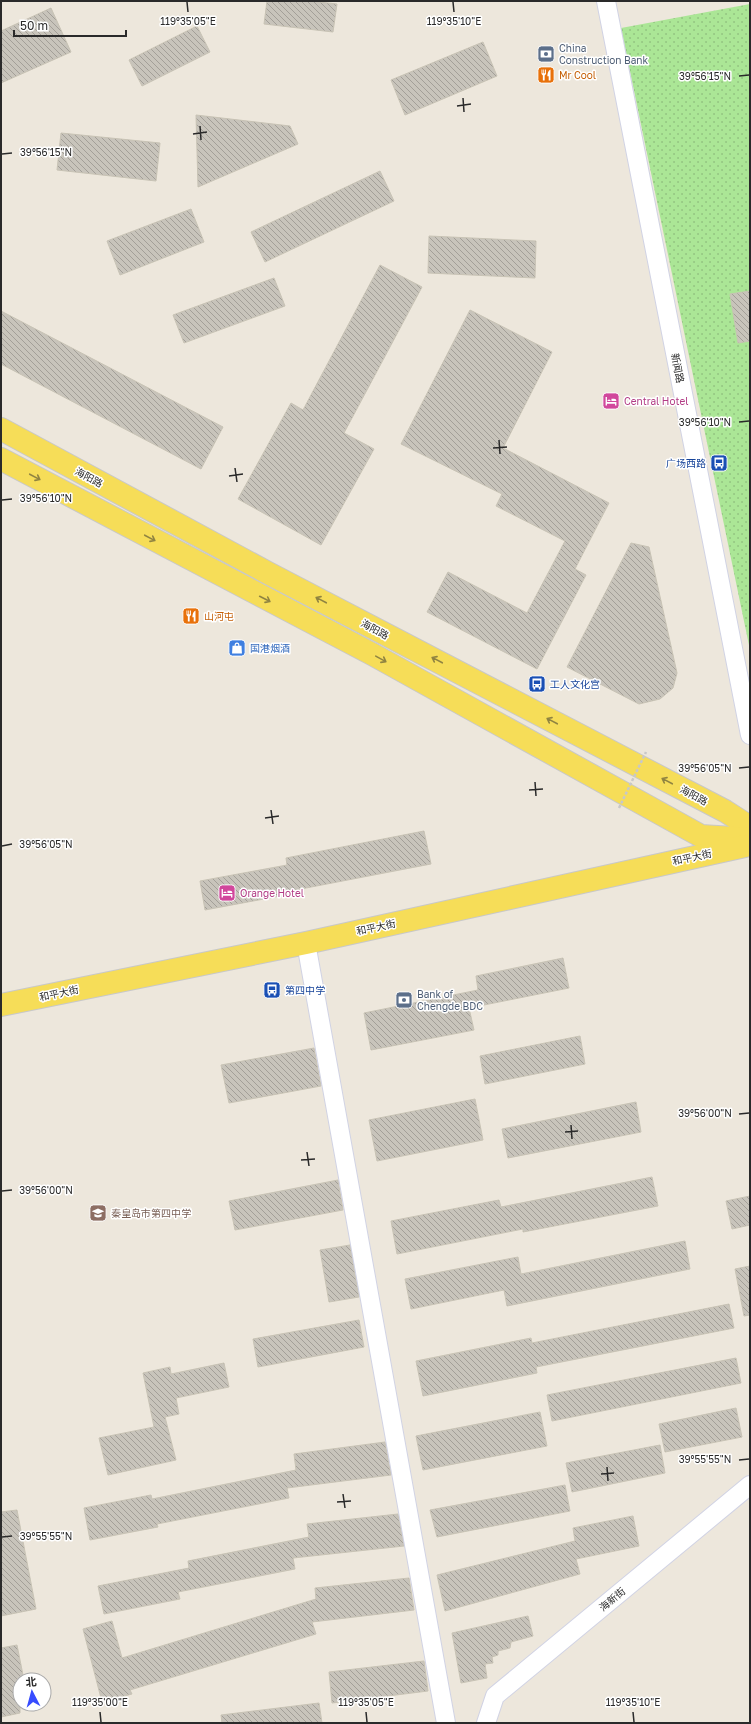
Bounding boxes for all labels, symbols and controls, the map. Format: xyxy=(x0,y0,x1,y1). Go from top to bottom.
scale bar xyxy=(14,12,126,38)
text: 119°35'05"E xyxy=(160,15,216,27)
text: 119°35'10"E xyxy=(427,15,481,27)
text: 50 m xyxy=(20,18,48,33)
place label: China Construction Bank xyxy=(559,42,648,66)
bank icon: China Construction Bank xyxy=(536,44,556,64)
restaurant icon: Mr Cool xyxy=(536,65,556,85)
place label: Mr Cool xyxy=(559,69,596,81)
text: 39°56'15"N xyxy=(679,70,731,82)
text: 39°56'15"N xyxy=(20,146,72,158)
street label: 新闻路 xyxy=(669,352,687,384)
hotel icon: Central Hotel xyxy=(601,391,621,411)
place label: Central Hotel xyxy=(624,395,688,407)
text: 39°56'10"N xyxy=(679,416,731,428)
bus stop icon: 广场西路 xyxy=(709,453,729,473)
place label: 广场西路 xyxy=(666,457,706,469)
street label: 海阳路 xyxy=(73,465,105,489)
one-way arrow xyxy=(29,474,41,482)
text: 39°56'10"N xyxy=(20,492,72,504)
one-way arrow xyxy=(144,535,156,542)
one-way arrow xyxy=(259,596,271,603)
one-way arrow xyxy=(316,596,328,604)
restaurant icon: 山河屯 xyxy=(181,606,201,626)
place label: 山河屯 xyxy=(204,610,234,622)
street label: 海阳路 xyxy=(359,617,391,641)
shop icon: 国港烟酒 xyxy=(227,638,247,658)
place label: 国港烟酒 xyxy=(250,642,290,654)
one-way arrow xyxy=(375,655,387,663)
one-way arrow xyxy=(431,656,443,664)
bus stop icon: 工人文化宫 xyxy=(527,674,547,694)
place label: 工人文化宫 xyxy=(550,678,600,690)
one-way arrow xyxy=(546,716,558,724)
text: 39°56'05"N xyxy=(678,762,732,774)
one-way arrow xyxy=(661,777,673,784)
street label: 海阳路 xyxy=(678,783,710,807)
text: 39°56'05"N xyxy=(19,838,73,850)
street label: 和平大街 xyxy=(671,847,713,867)
hotel icon: Orange Hotel xyxy=(217,883,237,903)
place label: Orange Hotel xyxy=(240,887,304,899)
street label: 和平大街 xyxy=(355,917,397,937)
bus stop icon: 第四中学 xyxy=(262,980,282,1000)
street label: 和平大街 xyxy=(38,983,80,1003)
place label: 第四中学 xyxy=(285,984,325,996)
place label: Bank of Chengde BDC xyxy=(417,988,483,1012)
bank icon: Bank of Chengde BDC xyxy=(394,990,414,1010)
text: 39°56'00"N xyxy=(678,1107,732,1119)
text: 39°56'00"N xyxy=(19,1184,73,1196)
school or university icon: 秦皇岛市第四中学 xyxy=(88,1203,108,1223)
place label: 秦皇岛市第四中学 xyxy=(111,1207,191,1219)
text: 39°55'55"N xyxy=(679,1453,731,1465)
text: 39°55'55"N xyxy=(20,1530,72,1542)
street label: 海新街 xyxy=(597,1585,627,1613)
north arrow xyxy=(12,1672,52,1712)
text: 北 xyxy=(25,1675,37,1689)
text: 119°35'00"E xyxy=(72,1696,128,1708)
text: 119°35'05"E xyxy=(338,1696,394,1708)
text: 119°35'10"E xyxy=(606,1696,660,1708)

